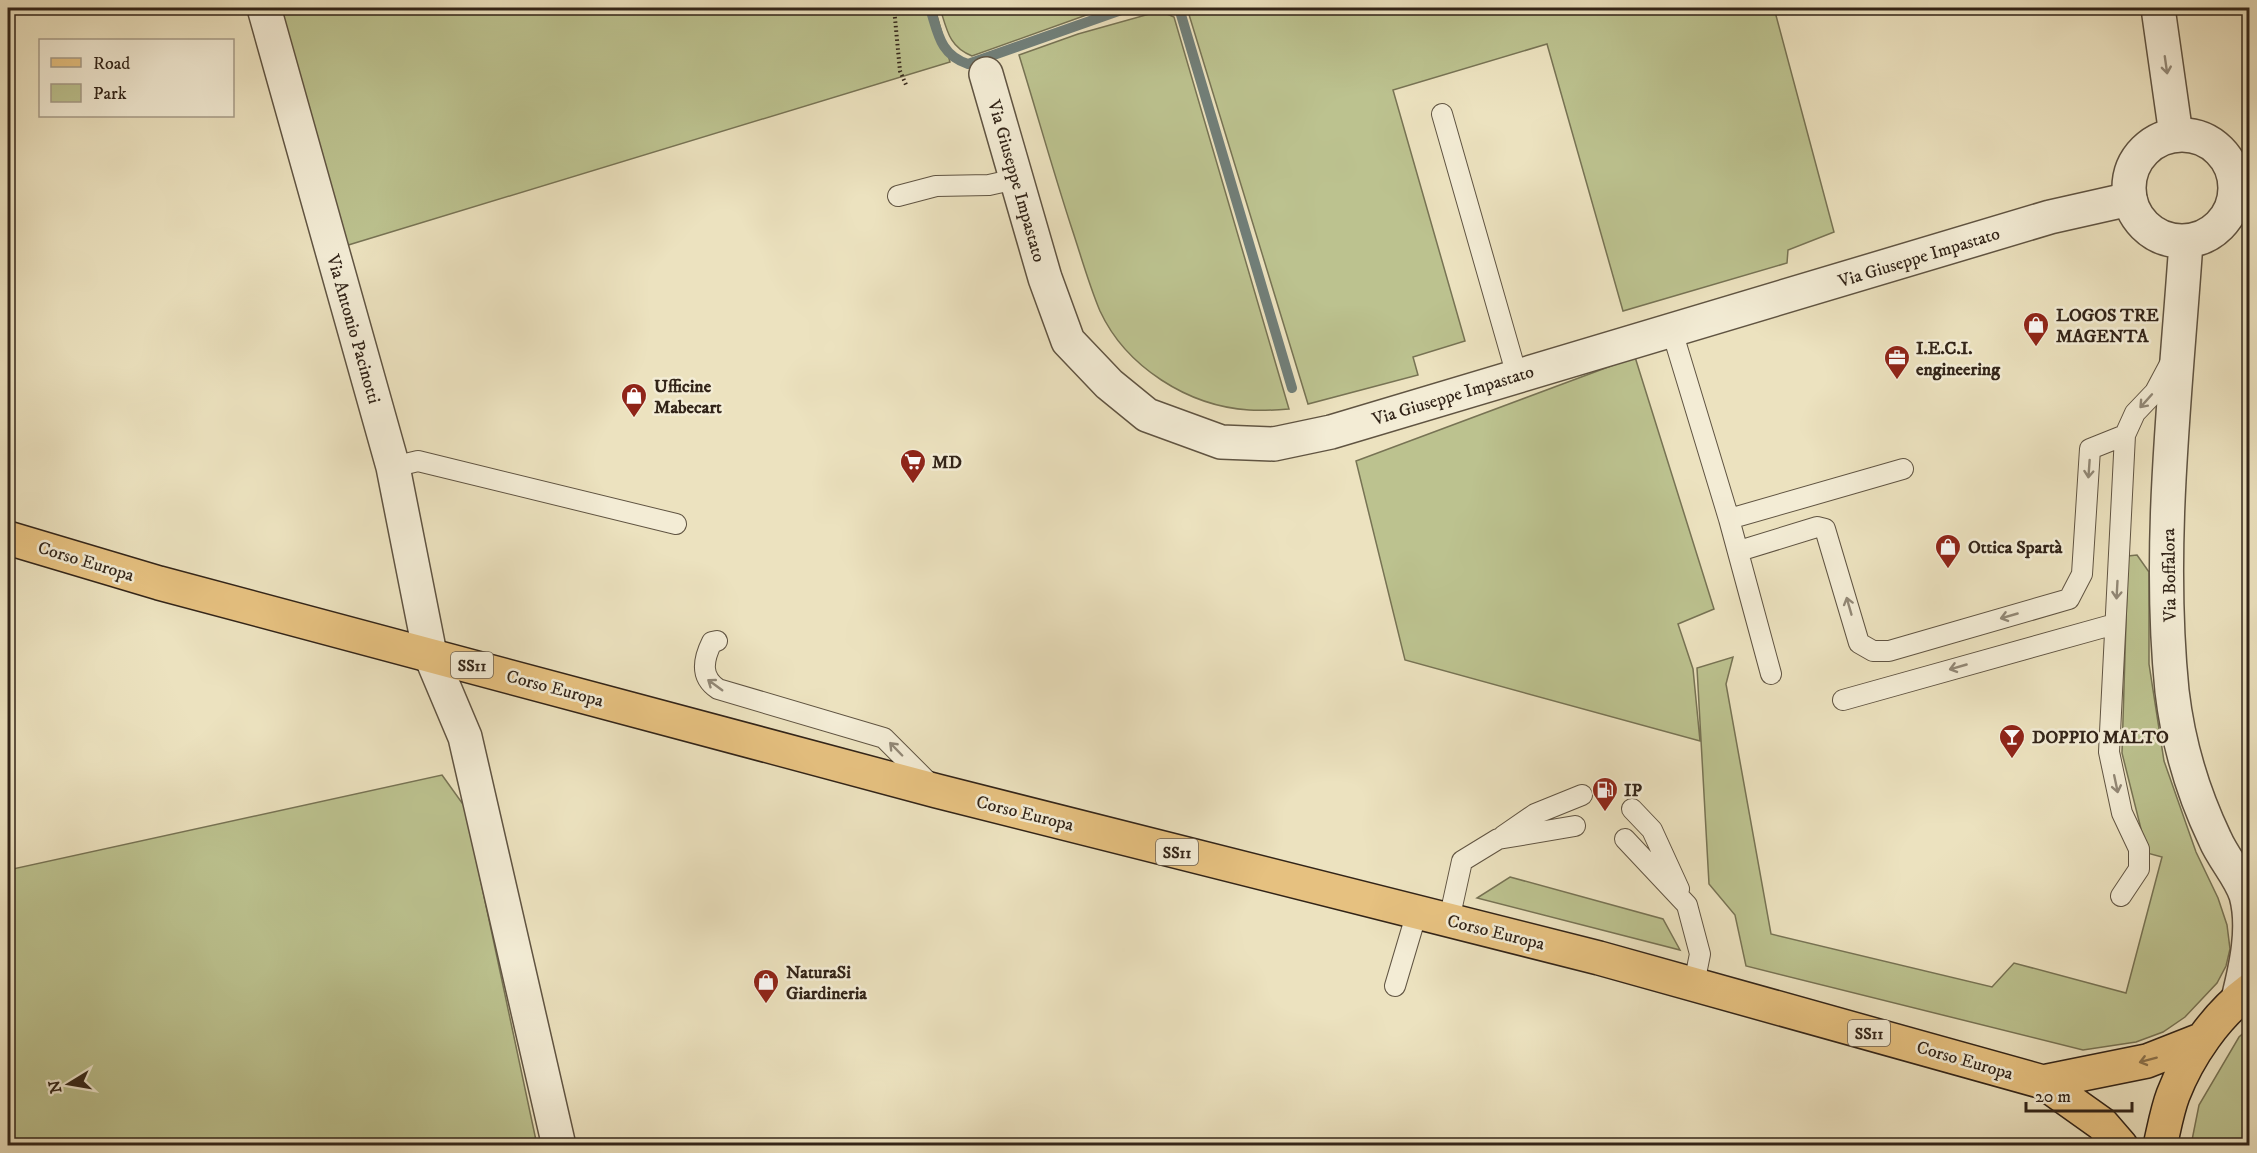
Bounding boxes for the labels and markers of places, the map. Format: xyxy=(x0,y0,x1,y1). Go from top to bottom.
place label: LOGOS TRE MAGENTA xyxy=(2056,305,2159,348)
shop icon: LOGOS TRE MAGENTA xyxy=(2021,310,2051,348)
place label: I.E.C.I. engineering xyxy=(1916,338,2001,381)
office icon: I.E.C.I. engineering xyxy=(1882,343,1912,381)
place label: Ufficine Mabecart xyxy=(654,376,722,419)
shop icon: Ufficine Mabecart xyxy=(619,381,649,419)
supermarket icon: MD xyxy=(898,447,928,485)
place label: MD xyxy=(932,452,962,474)
shop icon: Ottica Spartà xyxy=(1933,532,1963,570)
place label: Ottica Spartà xyxy=(1968,537,2063,559)
bar icon: DOPPIO MALTO xyxy=(1997,722,2027,760)
place label: DOPPIO MALTO xyxy=(2032,727,2169,749)
fuel station icon: IP xyxy=(1590,775,1620,813)
place label: IP xyxy=(1624,780,1642,802)
place label: NaturaSi Giardineria xyxy=(786,962,867,1005)
shop icon: NaturaSi Giardineria xyxy=(751,967,781,1005)

